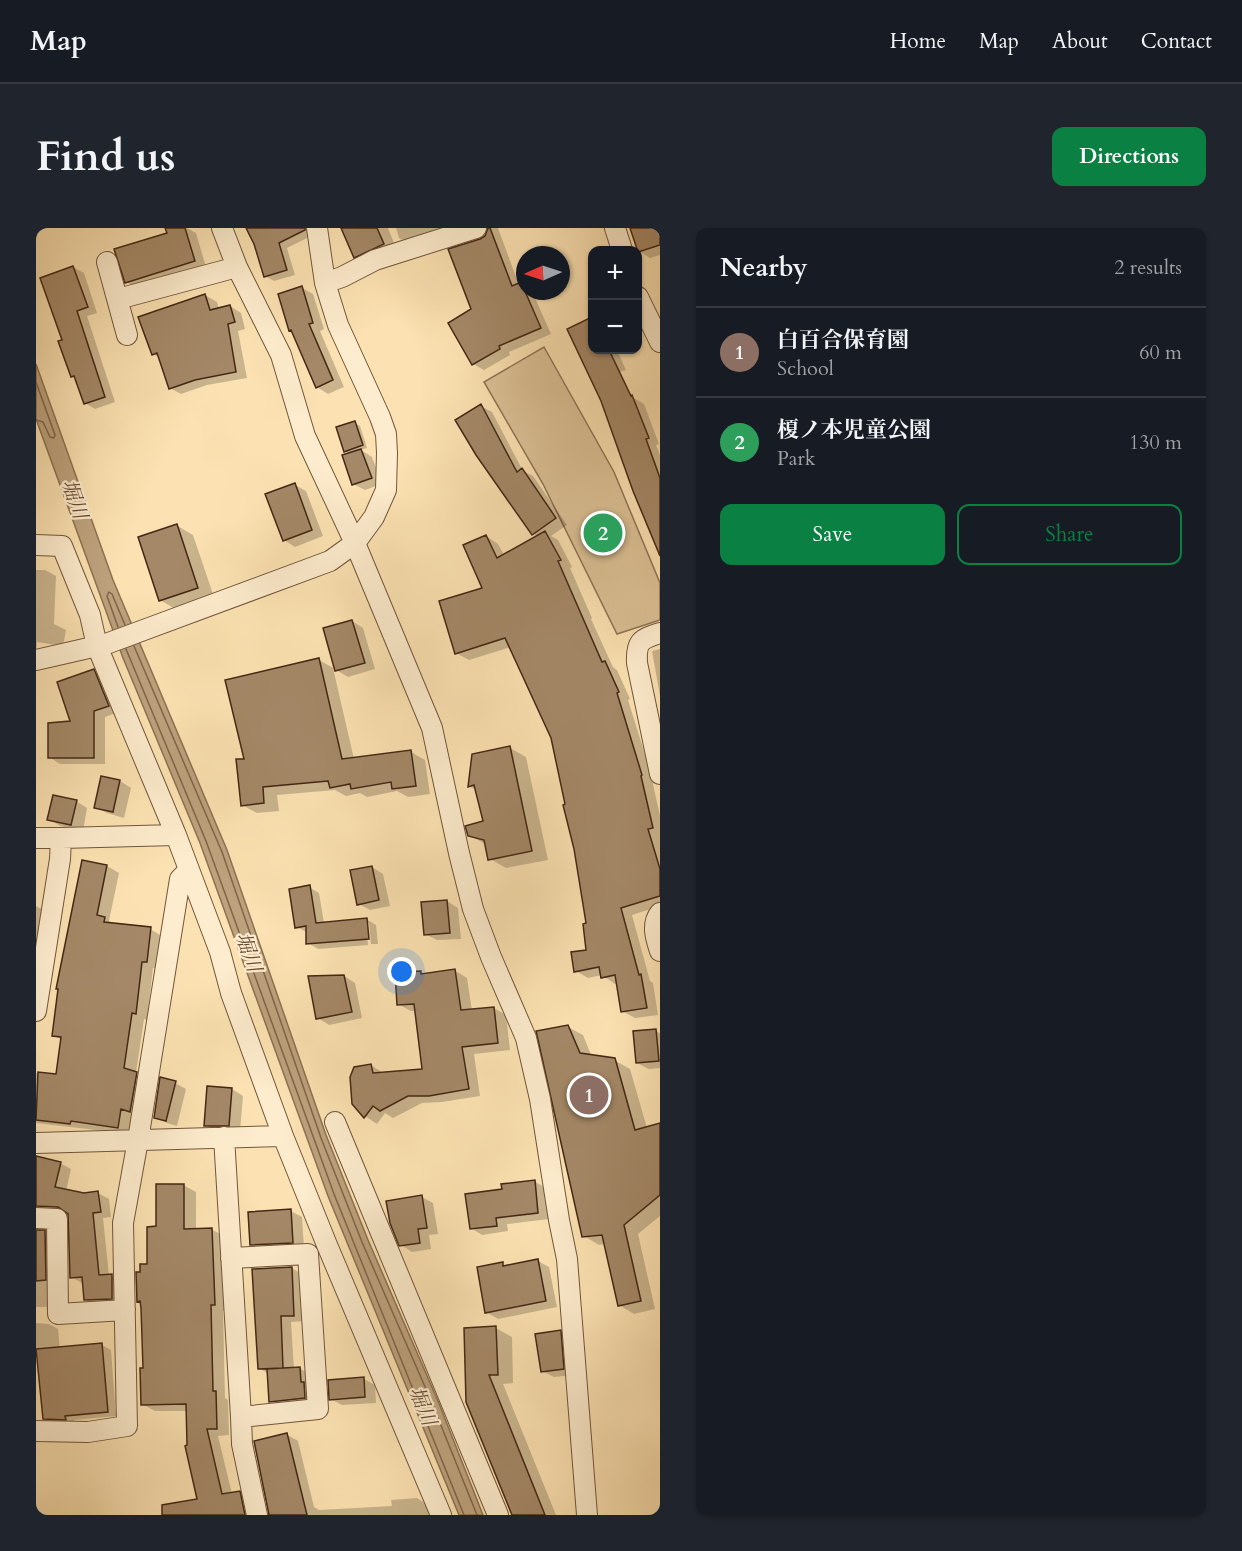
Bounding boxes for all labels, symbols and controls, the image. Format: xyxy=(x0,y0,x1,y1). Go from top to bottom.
text: Map xyxy=(30,22,87,60)
text: Home xyxy=(890,27,946,56)
text: Map xyxy=(979,27,1019,56)
text: About xyxy=(1052,27,1108,56)
text: Contact xyxy=(1141,27,1212,56)
button: Directions xyxy=(1052,127,1206,186)
text: Find us xyxy=(36,128,176,185)
north arrow xyxy=(516,246,570,300)
map controls xyxy=(588,246,642,354)
button: + xyxy=(588,246,642,300)
text: Nearby xyxy=(720,250,808,285)
text: 2 results xyxy=(1114,254,1182,281)
button: − xyxy=(588,300,642,354)
text: 白百合保育園 xyxy=(777,325,909,355)
text: 1 xyxy=(734,339,745,366)
text: 60 m xyxy=(1139,339,1182,366)
text: School xyxy=(777,355,834,382)
text: 榎ノ本児童公園 xyxy=(777,415,931,445)
text: 2 xyxy=(734,429,745,456)
text: 130 m xyxy=(1129,429,1182,456)
text: Park xyxy=(777,445,815,472)
water label: 堀川 xyxy=(55,476,94,524)
button: Save xyxy=(720,504,945,565)
button: Share xyxy=(957,504,1182,565)
pin: 2 xyxy=(584,510,622,556)
water label: 堀川 xyxy=(229,929,268,977)
your location xyxy=(387,957,416,986)
pin: 1 xyxy=(570,1072,608,1118)
water label: 堀川 xyxy=(403,1383,443,1432)

